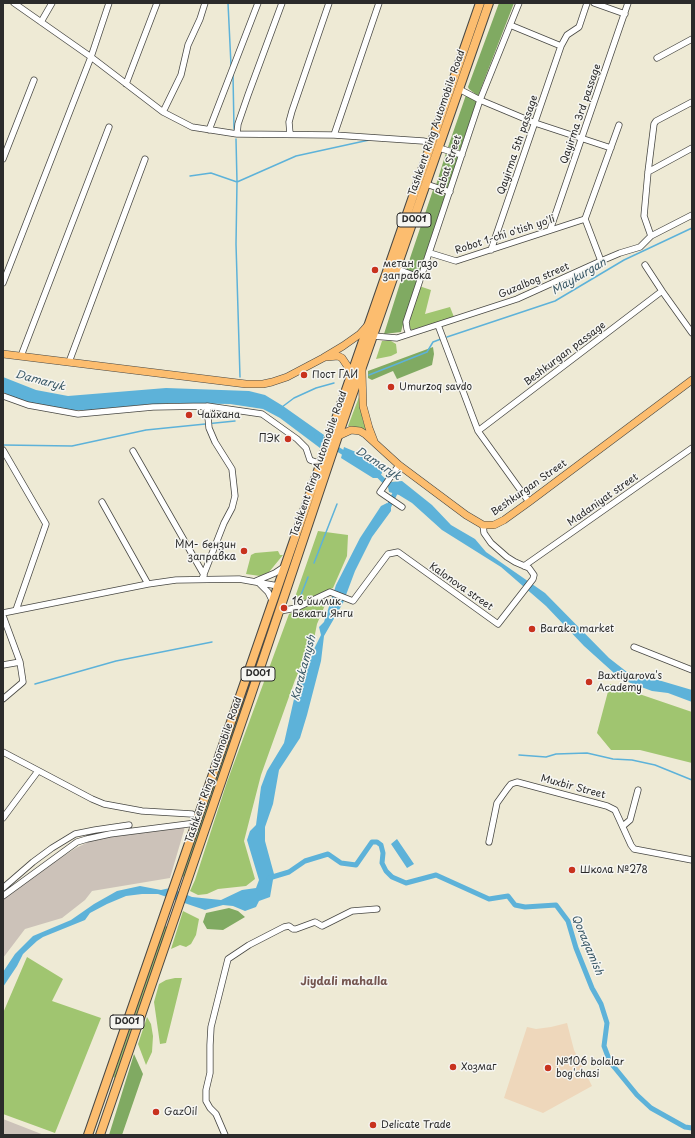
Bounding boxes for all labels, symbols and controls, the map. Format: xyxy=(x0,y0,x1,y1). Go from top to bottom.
street label: Tashkent Ring Automobile Road xyxy=(406,48,468,198)
street label: Qayirma 3rd passage xyxy=(558,62,604,166)
street label: Qayirma 5th passage xyxy=(495,94,541,196)
street label: Rabat Street xyxy=(434,134,464,196)
road number: D001 xyxy=(397,213,431,227)
street label: Robot 1-chi o'tish yo'li xyxy=(454,213,556,257)
water label: Maykurgan xyxy=(549,256,609,298)
place label: метан газо заправка xyxy=(383,258,438,282)
street label: Guzalbog street xyxy=(497,261,571,301)
marker: метан газо заправка xyxy=(370,265,380,275)
street label: Beshkurgan passage xyxy=(522,319,608,389)
water label: Damaryk xyxy=(13,368,67,394)
place label: Пост ГАИ xyxy=(312,369,358,381)
marker: Пост ГАИ xyxy=(299,370,309,380)
place label: Umurzoq savdo xyxy=(399,381,472,393)
marker: Umurzoq savdo xyxy=(386,382,396,392)
street label: Tashkent Ring Automobile Road xyxy=(288,389,350,539)
place label: Чайхана xyxy=(197,409,240,421)
marker: Чайхана xyxy=(184,410,194,420)
place label: ПЭК xyxy=(259,433,280,445)
marker: ПЭК xyxy=(283,434,293,444)
water label: Damaryk xyxy=(353,444,403,484)
street label: Beshkurgan Street xyxy=(489,457,569,519)
street label: Madaniyat street xyxy=(565,471,641,529)
place label: ММ- бензин заправка xyxy=(175,539,236,562)
marker: ММ- бензин заправка xyxy=(239,546,249,556)
street label: Kalonova street xyxy=(427,561,495,613)
place label: 16 йиллик Бекати Янги xyxy=(292,596,353,620)
marker: 16 йиллик Бекати Янги xyxy=(279,603,289,613)
place label: Baraka market xyxy=(540,623,614,635)
marker: Baraka market xyxy=(527,624,537,634)
water label: Karakamysh xyxy=(289,634,319,702)
road number: D001 xyxy=(241,667,275,681)
place label: Baxtiyarova's Academy xyxy=(597,670,662,694)
marker: Baxtiyarova's Academy xyxy=(584,677,594,687)
street label: Tashkent Ring Automobile Road xyxy=(183,695,245,845)
street label: Muxbir Street xyxy=(539,773,607,801)
place label: Школа №278 xyxy=(580,864,648,876)
marker: Школа №278 xyxy=(567,865,577,875)
water label: Qoraqamish xyxy=(568,913,606,977)
district label: Jiydali mahalla xyxy=(300,975,388,989)
road number: D001 xyxy=(110,1015,144,1029)
place label: №106 bolalar bog'chasi xyxy=(556,1056,624,1080)
place label: Хозмаг xyxy=(461,1061,497,1073)
marker: Хозмаг xyxy=(448,1062,458,1072)
marker: №106 bolalar bog'chasi xyxy=(543,1063,553,1073)
place label: GazOil xyxy=(164,1106,197,1118)
marker: GazOil xyxy=(151,1107,161,1117)
place label: Delicate Trade xyxy=(381,1119,451,1131)
marker: Delicate Trade xyxy=(368,1120,378,1130)

